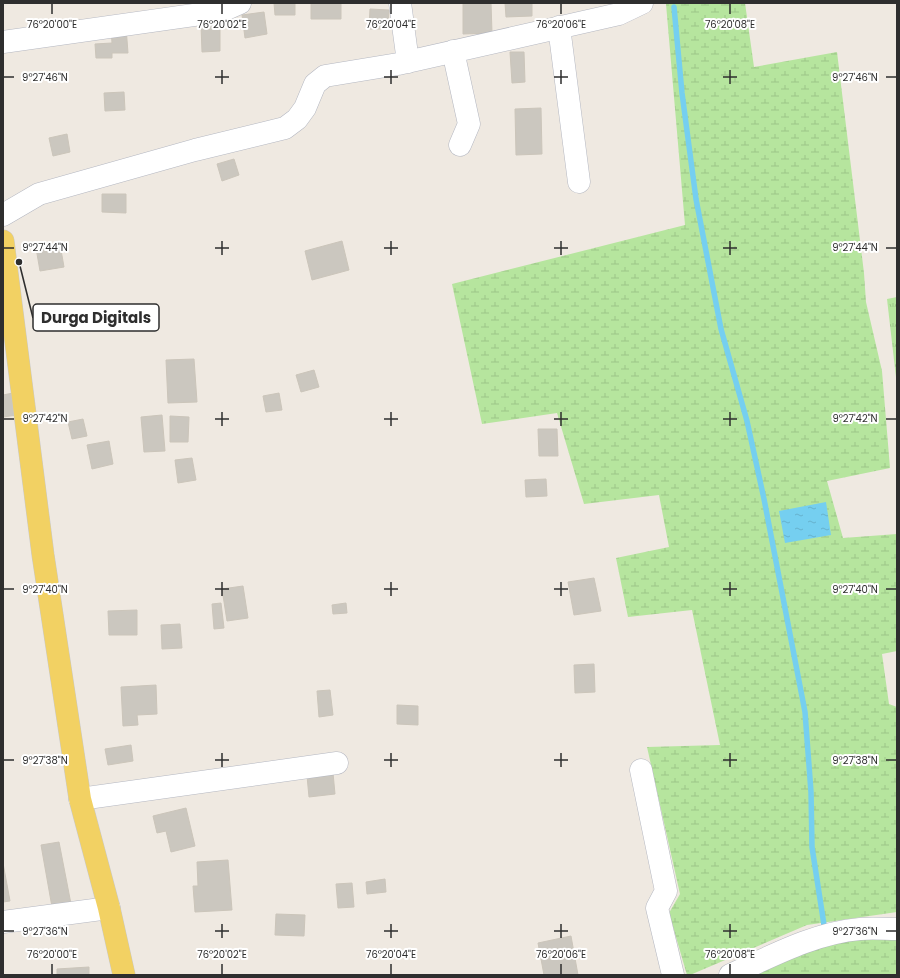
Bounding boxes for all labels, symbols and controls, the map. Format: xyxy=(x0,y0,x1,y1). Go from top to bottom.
text: 76°20'00"E xyxy=(27,17,77,32)
text: 76°20'02"E xyxy=(197,17,247,32)
text: 76°20'04"E xyxy=(366,17,416,32)
text: 76°20'06"E xyxy=(536,17,586,32)
text: 76°20'08"E xyxy=(705,17,755,32)
text: 9°27'46"N xyxy=(22,70,68,85)
text: 9°27'46"N xyxy=(832,70,878,85)
text: 9°27'44"N xyxy=(22,240,68,255)
text: 9°27'44"N xyxy=(832,240,878,255)
callout: Durga Digitals xyxy=(33,304,159,331)
text: Durga Digitals xyxy=(41,307,151,328)
text: 9°27'42"N xyxy=(22,411,68,426)
text: 9°27'42"N xyxy=(832,411,878,426)
text: 9°27'40"N xyxy=(22,582,68,597)
text: 9°27'40"N xyxy=(832,582,878,597)
text: 9°27'38"N xyxy=(22,753,68,768)
text: 9°27'38"N xyxy=(832,753,878,768)
text: 9°27'36"N xyxy=(22,924,68,939)
text: 9°27'36"N xyxy=(832,924,878,939)
text: 76°20'00"E xyxy=(27,947,77,962)
text: 76°20'02"E xyxy=(197,947,247,962)
text: 76°20'04"E xyxy=(366,947,416,962)
text: 76°20'06"E xyxy=(536,947,586,962)
text: 76°20'08"E xyxy=(705,947,755,962)

